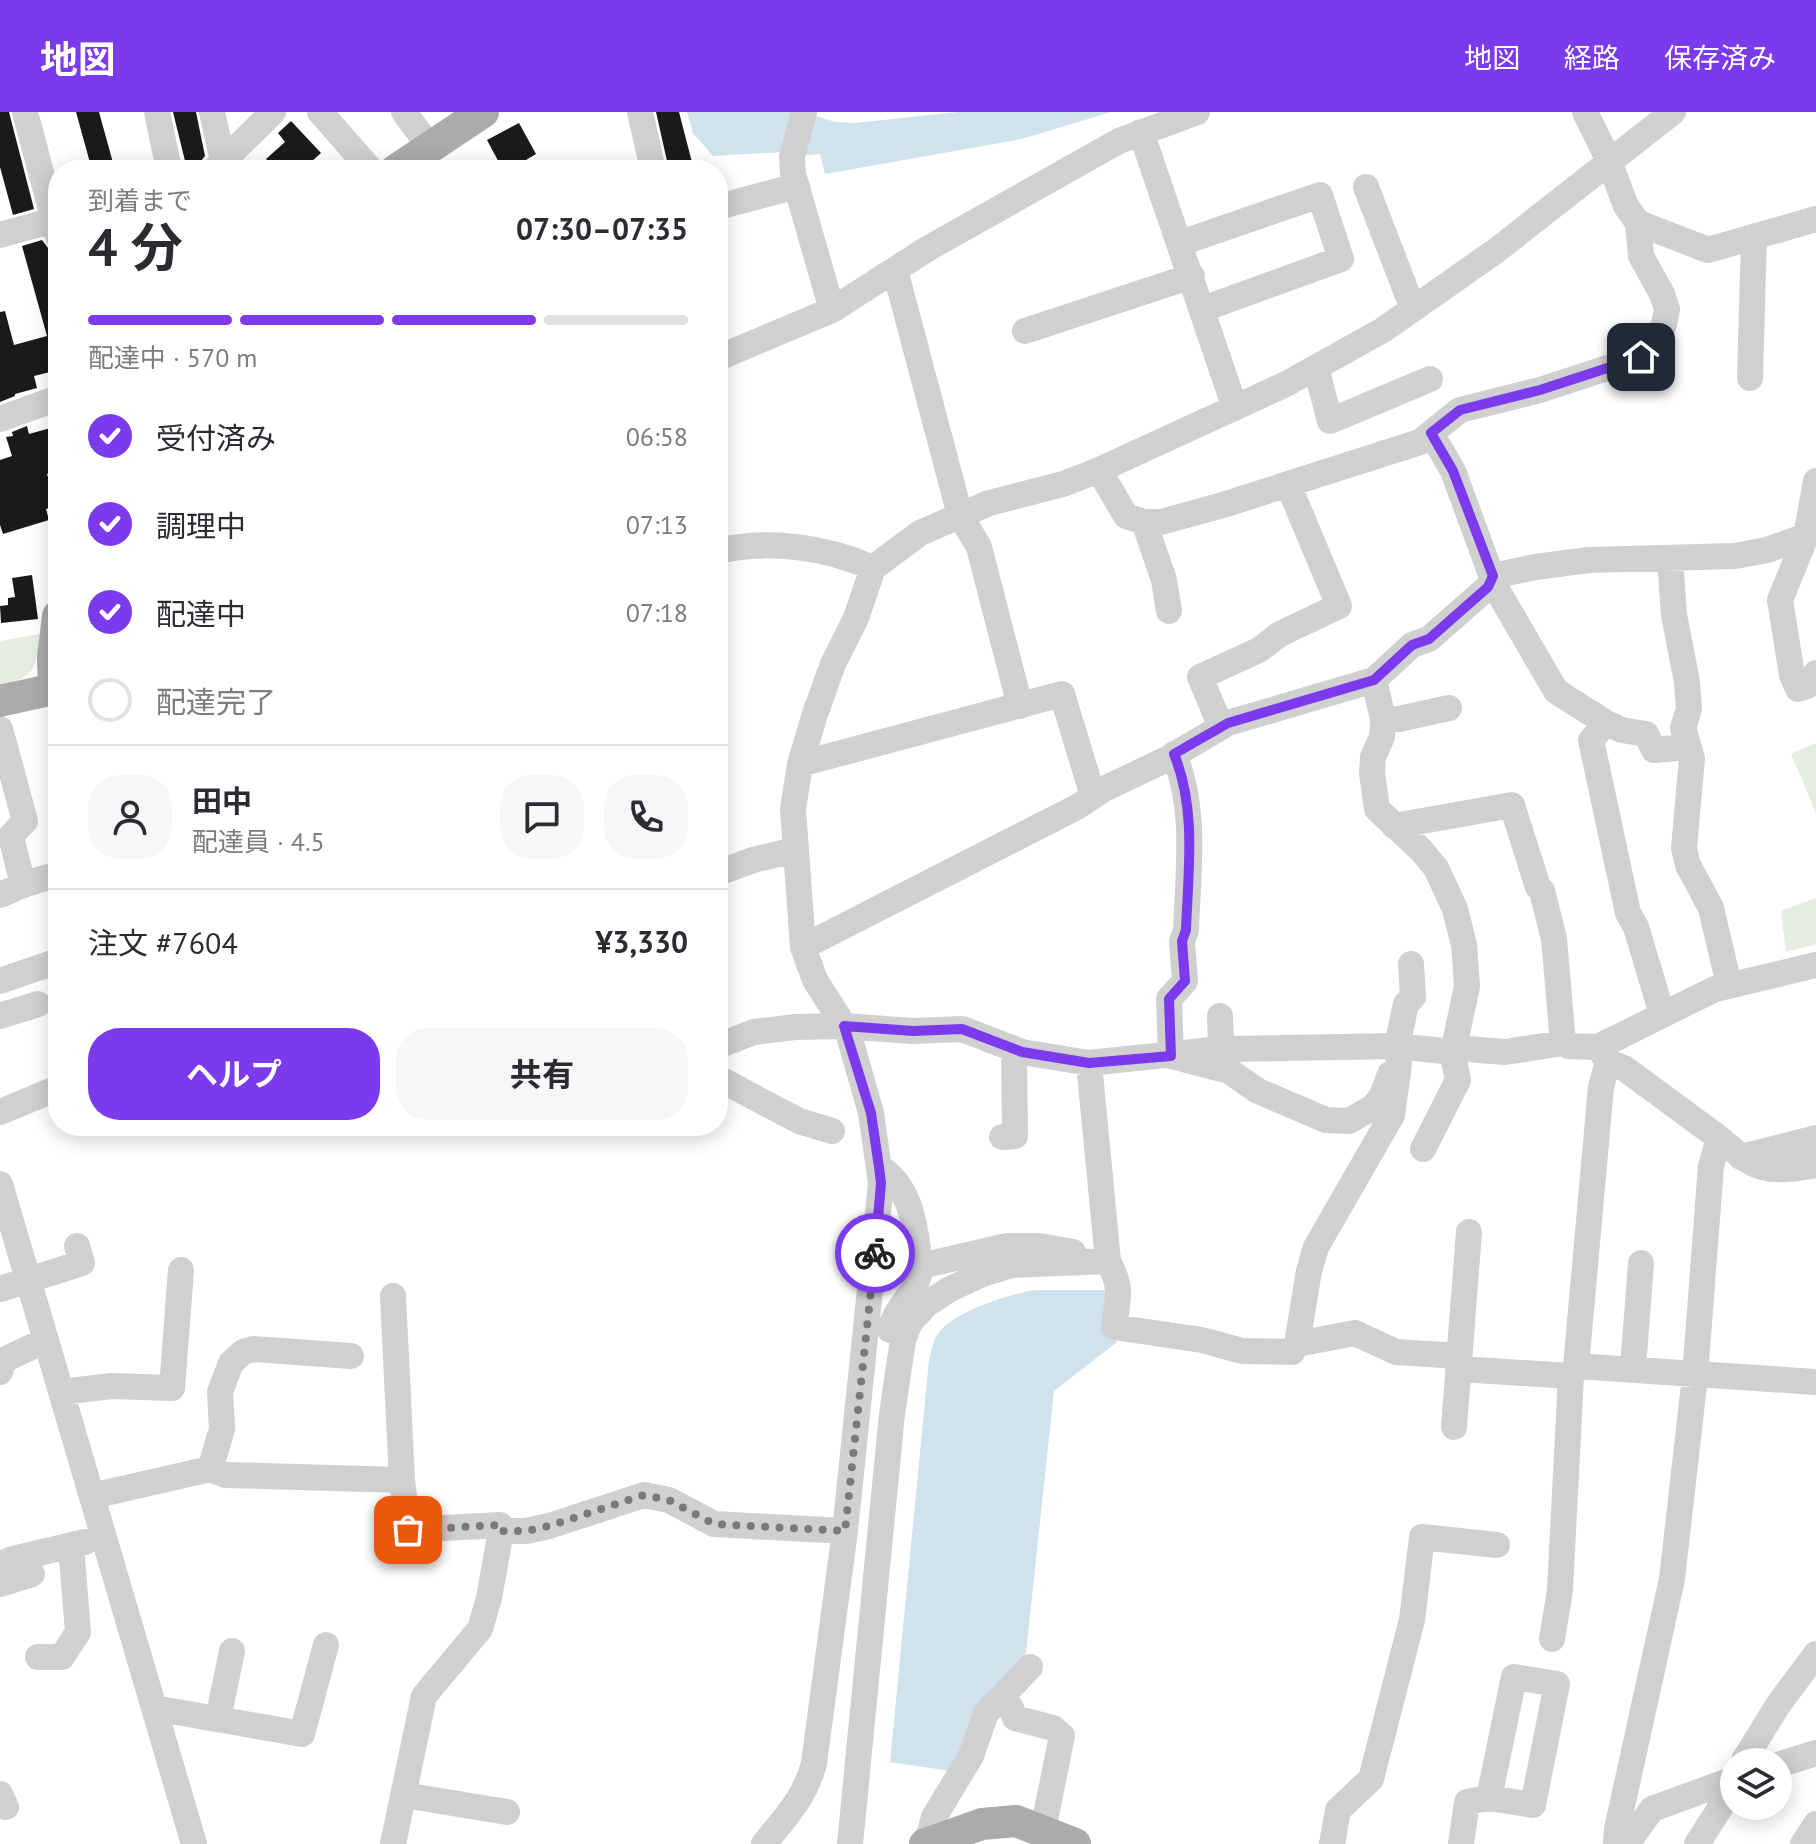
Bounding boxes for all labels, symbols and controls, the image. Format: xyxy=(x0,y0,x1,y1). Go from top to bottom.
text: 地図 xyxy=(40,34,116,83)
text: 地図 xyxy=(1464,39,1520,76)
text: 経路 xyxy=(1564,39,1620,76)
text: 保存済み xyxy=(1664,39,1776,76)
text: 到着まで xyxy=(88,184,192,217)
text: 07:30–07:35 xyxy=(516,209,688,248)
text: 4 分 xyxy=(88,213,183,280)
pin xyxy=(1607,323,1675,391)
icon: home xyxy=(1619,335,1663,379)
text: 配達中 · 570 m xyxy=(88,341,257,374)
icon: check xyxy=(88,414,132,458)
text: 受付済み xyxy=(156,418,276,457)
text: 06:58 xyxy=(626,420,688,453)
icon: check xyxy=(88,502,132,546)
text: 調理中 xyxy=(156,506,246,545)
text: 07:13 xyxy=(626,508,688,541)
icon: check xyxy=(88,590,132,634)
text: 配達中 xyxy=(156,594,246,633)
text: 07:18 xyxy=(626,596,688,629)
text: 配達完了 xyxy=(156,682,276,721)
button: person xyxy=(88,775,172,859)
button: chat xyxy=(500,775,584,859)
button: phone xyxy=(604,775,688,859)
text: 田中 xyxy=(192,781,252,820)
text: 配達員 · 4.5 xyxy=(192,825,325,858)
text: ¥3,330 xyxy=(595,922,688,961)
text: 注文 #7604 xyxy=(88,923,238,962)
button: ヘルプ xyxy=(88,1028,380,1120)
button: 共有 xyxy=(396,1028,688,1120)
courier xyxy=(835,1213,915,1293)
icon: bike xyxy=(853,1231,897,1275)
pin xyxy=(374,1496,442,1564)
icon: bag xyxy=(386,1508,430,1552)
map controls xyxy=(1720,1748,1792,1820)
button: layers xyxy=(1720,1748,1792,1820)

